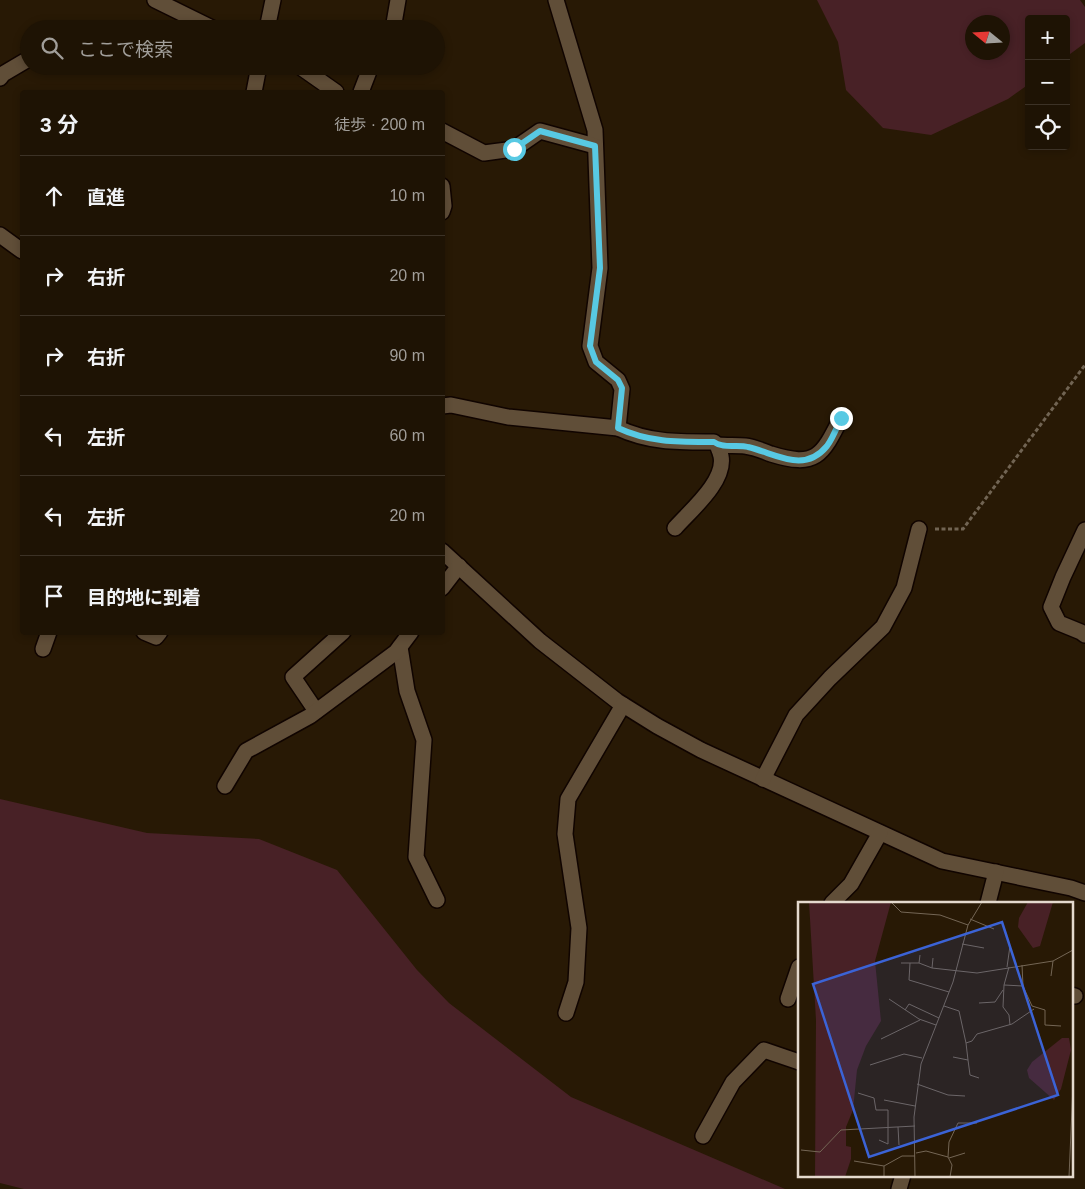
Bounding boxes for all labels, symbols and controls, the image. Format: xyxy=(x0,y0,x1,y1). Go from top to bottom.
north arrow xyxy=(965,15,1010,60)
map controls xyxy=(1025,15,1070,150)
button: + xyxy=(1025,15,1070,60)
search box xyxy=(20,20,445,75)
icon: search xyxy=(38,34,66,62)
text: ここで検索 xyxy=(78,39,173,60)
button: − xyxy=(1025,60,1070,105)
button: locate xyxy=(1025,105,1070,150)
text: 3 分 xyxy=(40,113,79,136)
text: 徒歩 · 200 m xyxy=(334,116,425,133)
route start xyxy=(503,138,526,161)
icon: ahead xyxy=(40,182,68,210)
text: 直進 xyxy=(87,187,125,208)
text: 10 m xyxy=(389,187,425,204)
icon: right xyxy=(40,262,68,290)
text: 右折 xyxy=(87,267,125,288)
text: 20 m xyxy=(389,267,425,284)
icon: right xyxy=(40,342,68,370)
text: 右折 xyxy=(87,347,125,368)
text: 90 m xyxy=(389,347,425,364)
route end xyxy=(830,407,853,430)
icon: left xyxy=(40,422,68,450)
text: 左折 xyxy=(87,427,125,448)
text: 60 m xyxy=(389,427,425,444)
icon: left xyxy=(40,502,68,530)
text: 左折 xyxy=(87,507,125,528)
text: 20 m xyxy=(389,507,425,524)
icon: arrive xyxy=(40,582,68,610)
text: 目的地に到着 xyxy=(87,587,201,608)
inset map xyxy=(798,902,1072,1176)

